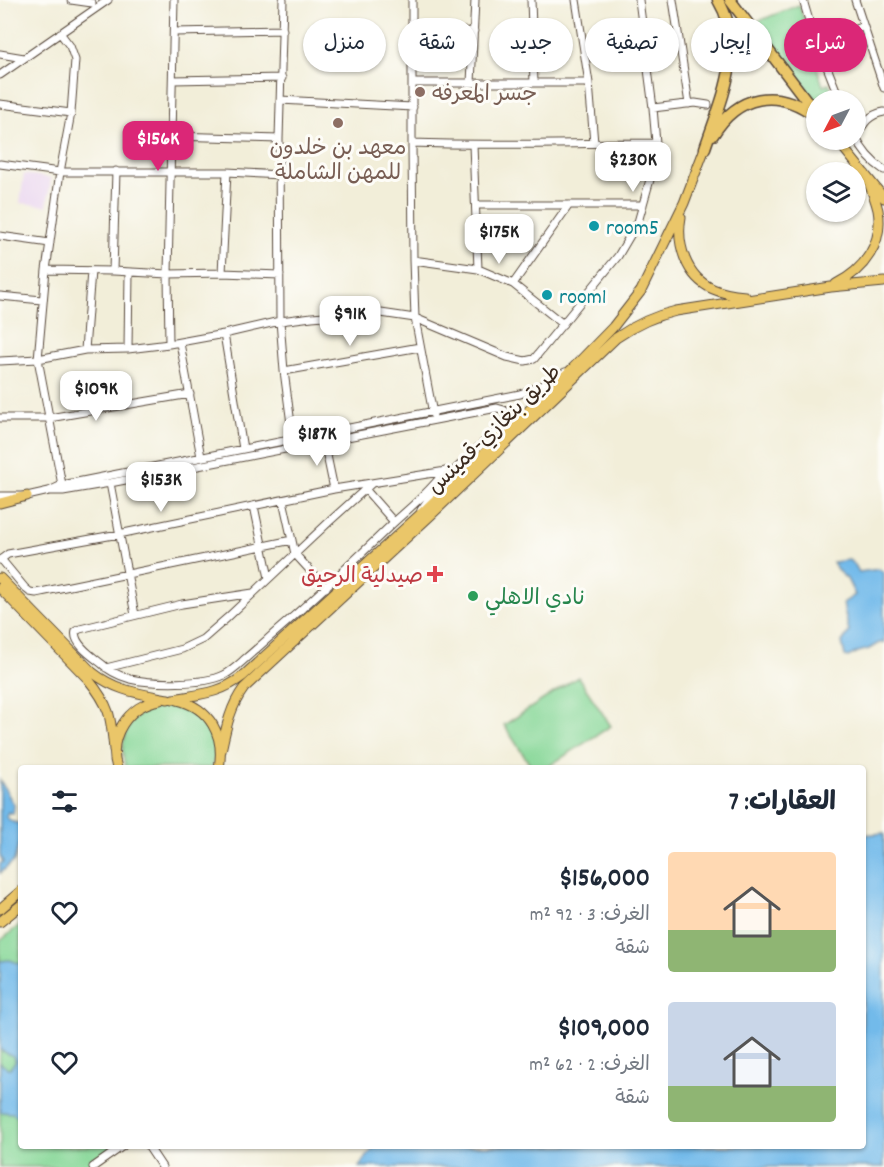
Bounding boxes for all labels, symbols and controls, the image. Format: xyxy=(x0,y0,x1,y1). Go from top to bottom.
chip: منزل xyxy=(303,18,386,72)
chip: شقة xyxy=(398,18,477,72)
chip: جديد xyxy=(489,18,573,72)
chip: تصفية xyxy=(585,18,679,72)
chip: إيجار xyxy=(691,18,772,72)
chip: شراء xyxy=(784,18,867,72)
place label: جسر المعرفه xyxy=(432,80,537,111)
marker: جسر المعرفه xyxy=(413,85,427,99)
north arrow xyxy=(806,90,866,150)
map controls xyxy=(806,90,866,222)
marker: معهد بن خلدون للمهن الشاملة xyxy=(331,116,345,130)
pin: $156K xyxy=(116,121,200,172)
text: $156K xyxy=(137,126,179,154)
place label: معهد بن خلدون للمهن الشاملة xyxy=(270,134,406,190)
pin: $230K xyxy=(591,142,675,193)
text: $230K xyxy=(609,147,657,175)
button: layers xyxy=(806,162,866,222)
pin: $175K xyxy=(457,214,541,265)
place label: room5 xyxy=(606,214,659,245)
text: $175K xyxy=(479,219,519,247)
marker: room5 xyxy=(587,219,601,233)
place label: room1 xyxy=(559,283,607,314)
marker: room1 xyxy=(540,288,554,302)
pin: $91K xyxy=(314,296,386,347)
text: $91K xyxy=(334,301,366,329)
street label: طريق بنغازي-قمينس xyxy=(421,358,569,503)
pin: $109K xyxy=(54,371,138,422)
text: $109K xyxy=(74,376,118,404)
pin: $187K xyxy=(275,416,359,467)
text: $187K xyxy=(297,421,337,449)
pin: $153K xyxy=(119,462,203,513)
text: $153K xyxy=(140,467,182,495)
place label: صيدلية الرحيق xyxy=(301,562,423,593)
marker: صيدلية الرحيق xyxy=(428,567,442,581)
place label: نادي الاهلي xyxy=(485,584,585,616)
marker: نادي الاهلي xyxy=(466,589,480,603)
icon: filters xyxy=(48,785,81,818)
text: العقارات: 7 xyxy=(729,785,836,822)
text: $156,000 xyxy=(559,861,650,898)
icon: home xyxy=(716,876,788,948)
icon: heart xyxy=(48,896,81,929)
text: الغرف: 3 · 92 m² xyxy=(530,902,650,930)
text: شقة xyxy=(615,935,650,963)
text: $109,000 xyxy=(558,1011,650,1048)
icon: home xyxy=(716,1026,788,1098)
icon: heart xyxy=(48,1046,81,1079)
text: الغرف: 2 · 62 m² xyxy=(529,1052,650,1080)
text: شقة xyxy=(615,1085,650,1113)

